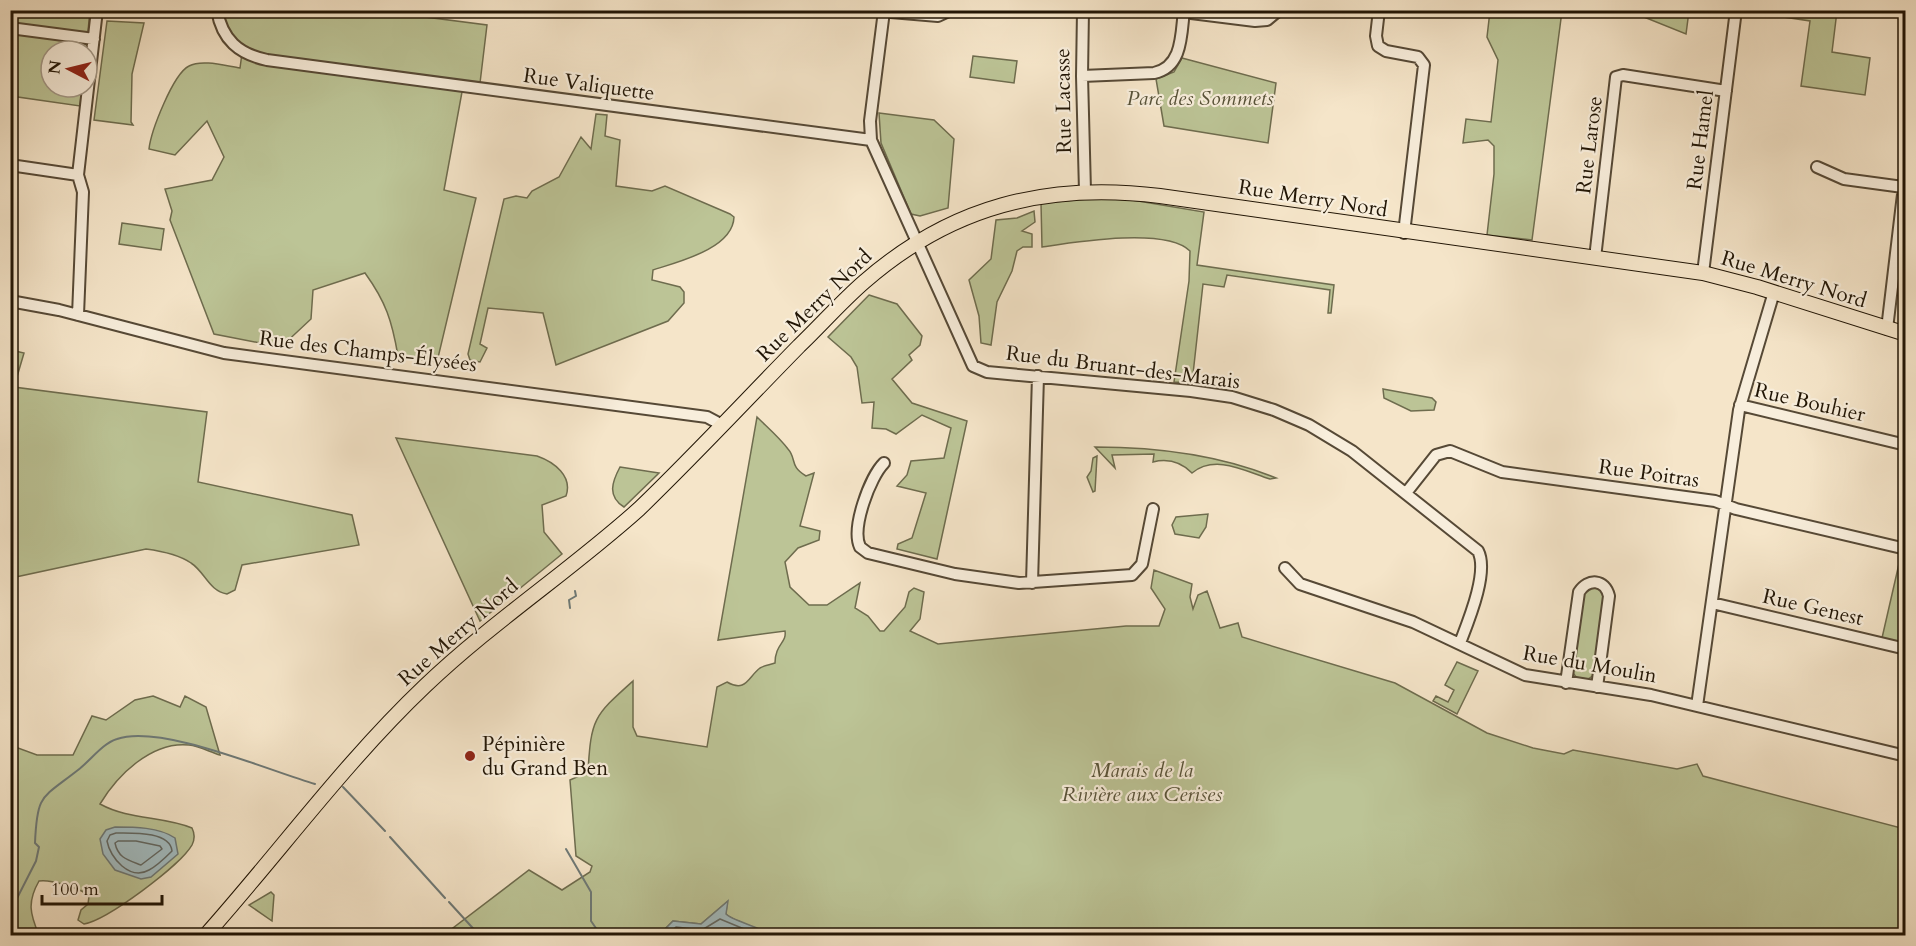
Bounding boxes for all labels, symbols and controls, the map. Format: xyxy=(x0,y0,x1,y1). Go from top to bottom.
north arrow xyxy=(39,39,99,99)
street label: Rue Lacasse xyxy=(1048,48,1079,154)
text: N xyxy=(43,59,67,76)
street label: Rue Valiquette xyxy=(521,61,656,108)
park label: Parc des Sommets xyxy=(1126,84,1274,113)
street label: Rue Hamel xyxy=(1680,88,1721,192)
street label: Rue Larose xyxy=(1569,94,1610,196)
street label: Rue Merry Nord xyxy=(1236,172,1390,225)
street label: Rue Merry Nord xyxy=(750,243,879,368)
street label: Rue Merry Nord xyxy=(1718,244,1870,315)
street label: Rue des Champs-Élysées xyxy=(257,324,478,379)
street label: Rue du Bruant-des-Marais xyxy=(1004,339,1242,396)
street label: Rue Bouhier xyxy=(1752,376,1869,429)
street label: Rue Poitras xyxy=(1597,452,1701,495)
street label: Rue Merry Nord xyxy=(392,572,525,693)
street label: Rue Genest xyxy=(1760,582,1866,633)
street label: Rue du Moulin xyxy=(1521,638,1659,691)
place label: Pépinière du Grand Ben xyxy=(482,730,608,783)
marker: Pépinière du Grand Ben xyxy=(463,749,477,763)
park label: Marais de la Rivière aux Cerises xyxy=(1062,756,1222,809)
scale bar xyxy=(42,868,162,906)
text: 100 m xyxy=(51,877,99,902)

